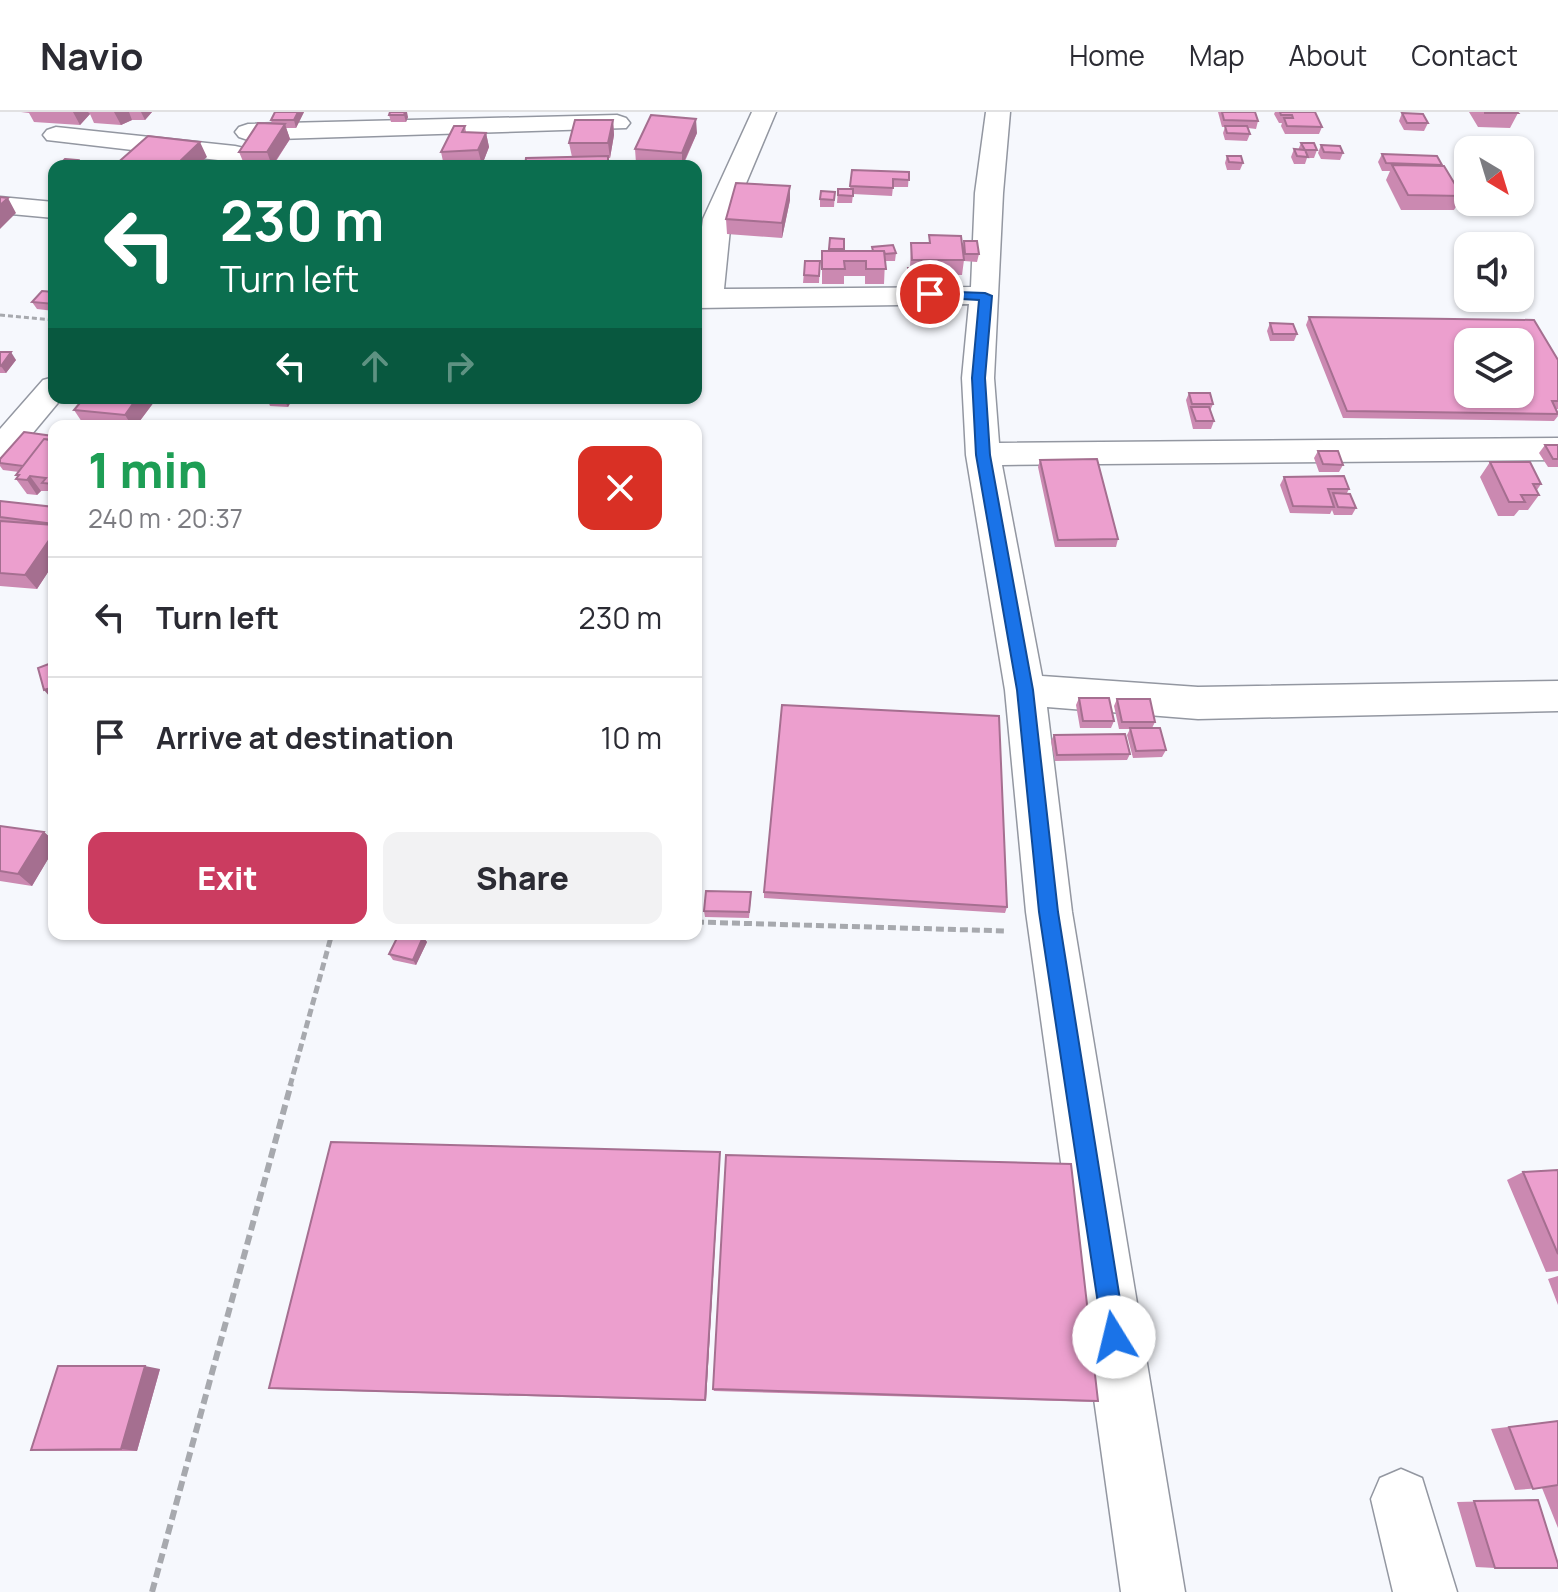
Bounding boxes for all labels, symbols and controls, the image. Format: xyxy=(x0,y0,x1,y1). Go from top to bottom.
text: Navio xyxy=(40,29,144,81)
text: Home xyxy=(1069,36,1145,74)
text: Map xyxy=(1189,36,1245,74)
text: About xyxy=(1289,36,1367,74)
text: Contact xyxy=(1411,36,1518,74)
north arrow xyxy=(1454,136,1534,216)
map controls xyxy=(1454,136,1534,408)
text: 230 m xyxy=(220,181,384,258)
icon: left xyxy=(88,192,192,296)
button: sound xyxy=(1454,232,1534,312)
text: Turn left xyxy=(220,254,359,303)
pin xyxy=(896,260,964,328)
icon: arrive xyxy=(908,272,952,316)
button: layers xyxy=(1454,328,1534,408)
icon: left xyxy=(269,344,313,388)
icon: ahead xyxy=(353,344,397,388)
icon: right xyxy=(437,344,481,388)
text: 1 min xyxy=(88,437,208,502)
button: close xyxy=(578,446,662,530)
text: 240 m · 20:37 xyxy=(88,500,243,536)
icon: left xyxy=(88,595,132,639)
text: Turn left xyxy=(156,597,279,638)
text: 230 m xyxy=(579,597,662,638)
icon: arrive xyxy=(88,715,132,759)
text: Arrive at destination xyxy=(156,717,454,758)
text: 10 m xyxy=(601,717,662,758)
button: Exit xyxy=(88,832,367,924)
button: Share xyxy=(383,832,662,924)
position arrow xyxy=(1072,1295,1156,1379)

